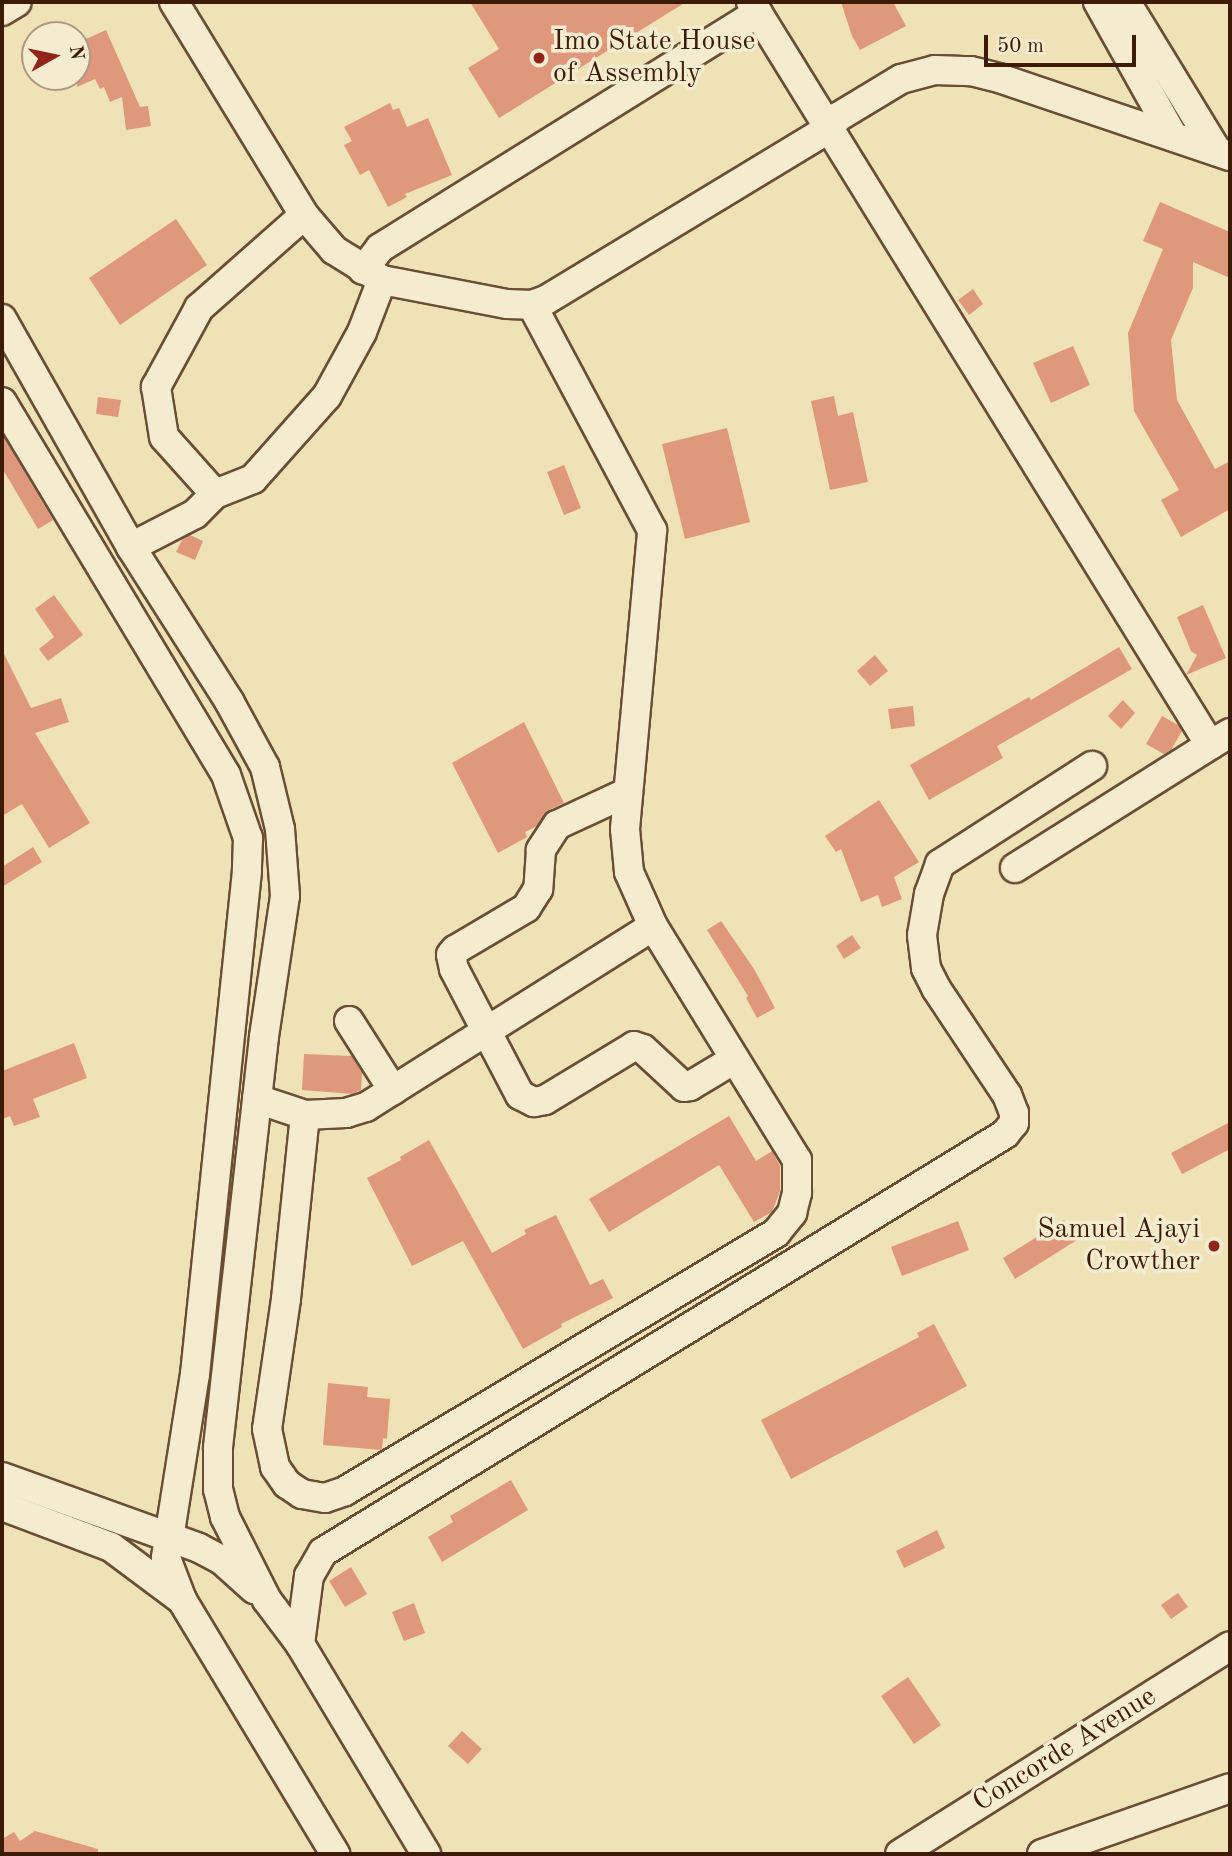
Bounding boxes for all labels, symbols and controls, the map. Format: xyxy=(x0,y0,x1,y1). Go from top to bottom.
north arrow xyxy=(21,21,91,91)
scale bar xyxy=(987,21,1139,65)
place label: Imo State House of Assembly xyxy=(553,25,755,91)
text: 50 m xyxy=(997,36,1044,57)
text: N xyxy=(65,44,86,62)
marker: Imo State House of Assembly xyxy=(531,50,547,66)
place label: Samuel Ajayi Crowther xyxy=(1037,1213,1200,1279)
marker: Samuel Ajayi Crowther xyxy=(1206,1238,1222,1254)
street label: Concorde Avenue xyxy=(967,1680,1163,1820)

